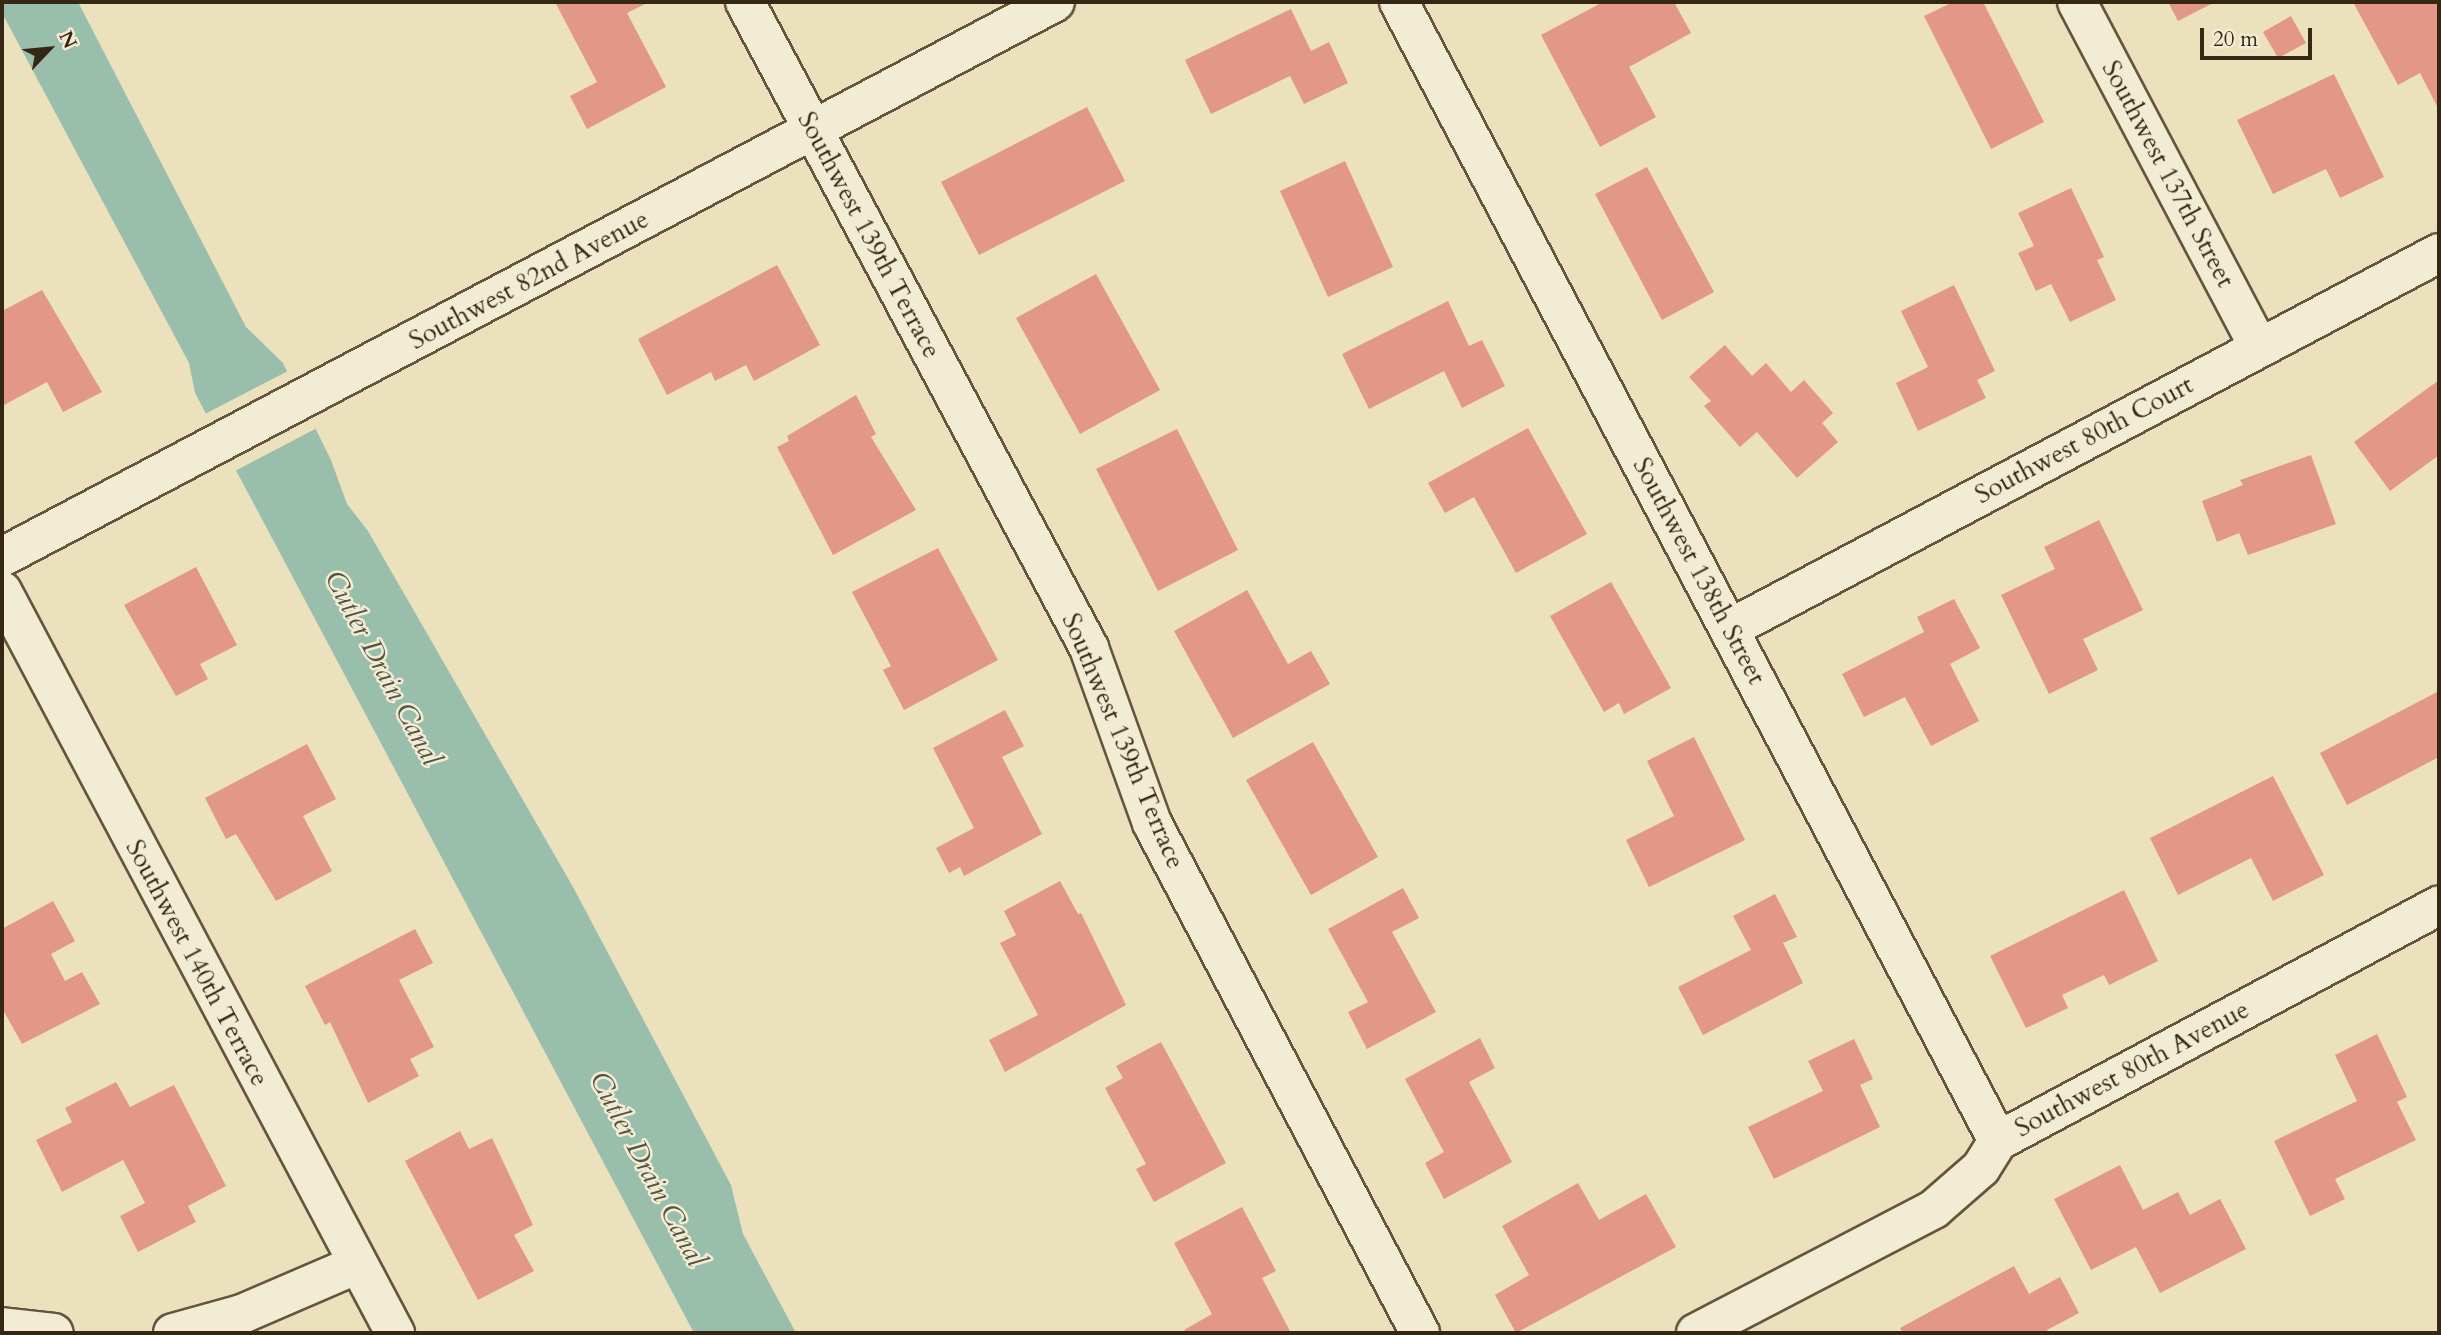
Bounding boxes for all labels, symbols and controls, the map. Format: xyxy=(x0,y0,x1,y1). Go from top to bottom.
north arrow xyxy=(14,14,84,84)
scale bar xyxy=(2203,14,2315,58)
text: 20 m xyxy=(2213,25,2258,54)
text: N xyxy=(53,27,83,53)
street label: Southwest 137th Street xyxy=(2095,55,2241,293)
street label: Southwest 139th Terrace xyxy=(791,106,947,364)
street label: Southwest 82nd Avenue xyxy=(404,204,654,356)
street label: Southwest 80th Court xyxy=(1970,369,2198,511)
street label: Southwest 138th Street xyxy=(1626,452,1772,690)
water label: Cutler Drain Canal xyxy=(317,565,449,771)
street label: Southwest 139th Terrace xyxy=(1055,609,1191,873)
street label: Southwest 140th Terrace xyxy=(119,834,275,1092)
street label: Southwest 80th Avenue xyxy=(2010,994,2254,1144)
water label: Cutler Drain Canal xyxy=(582,1066,714,1272)

